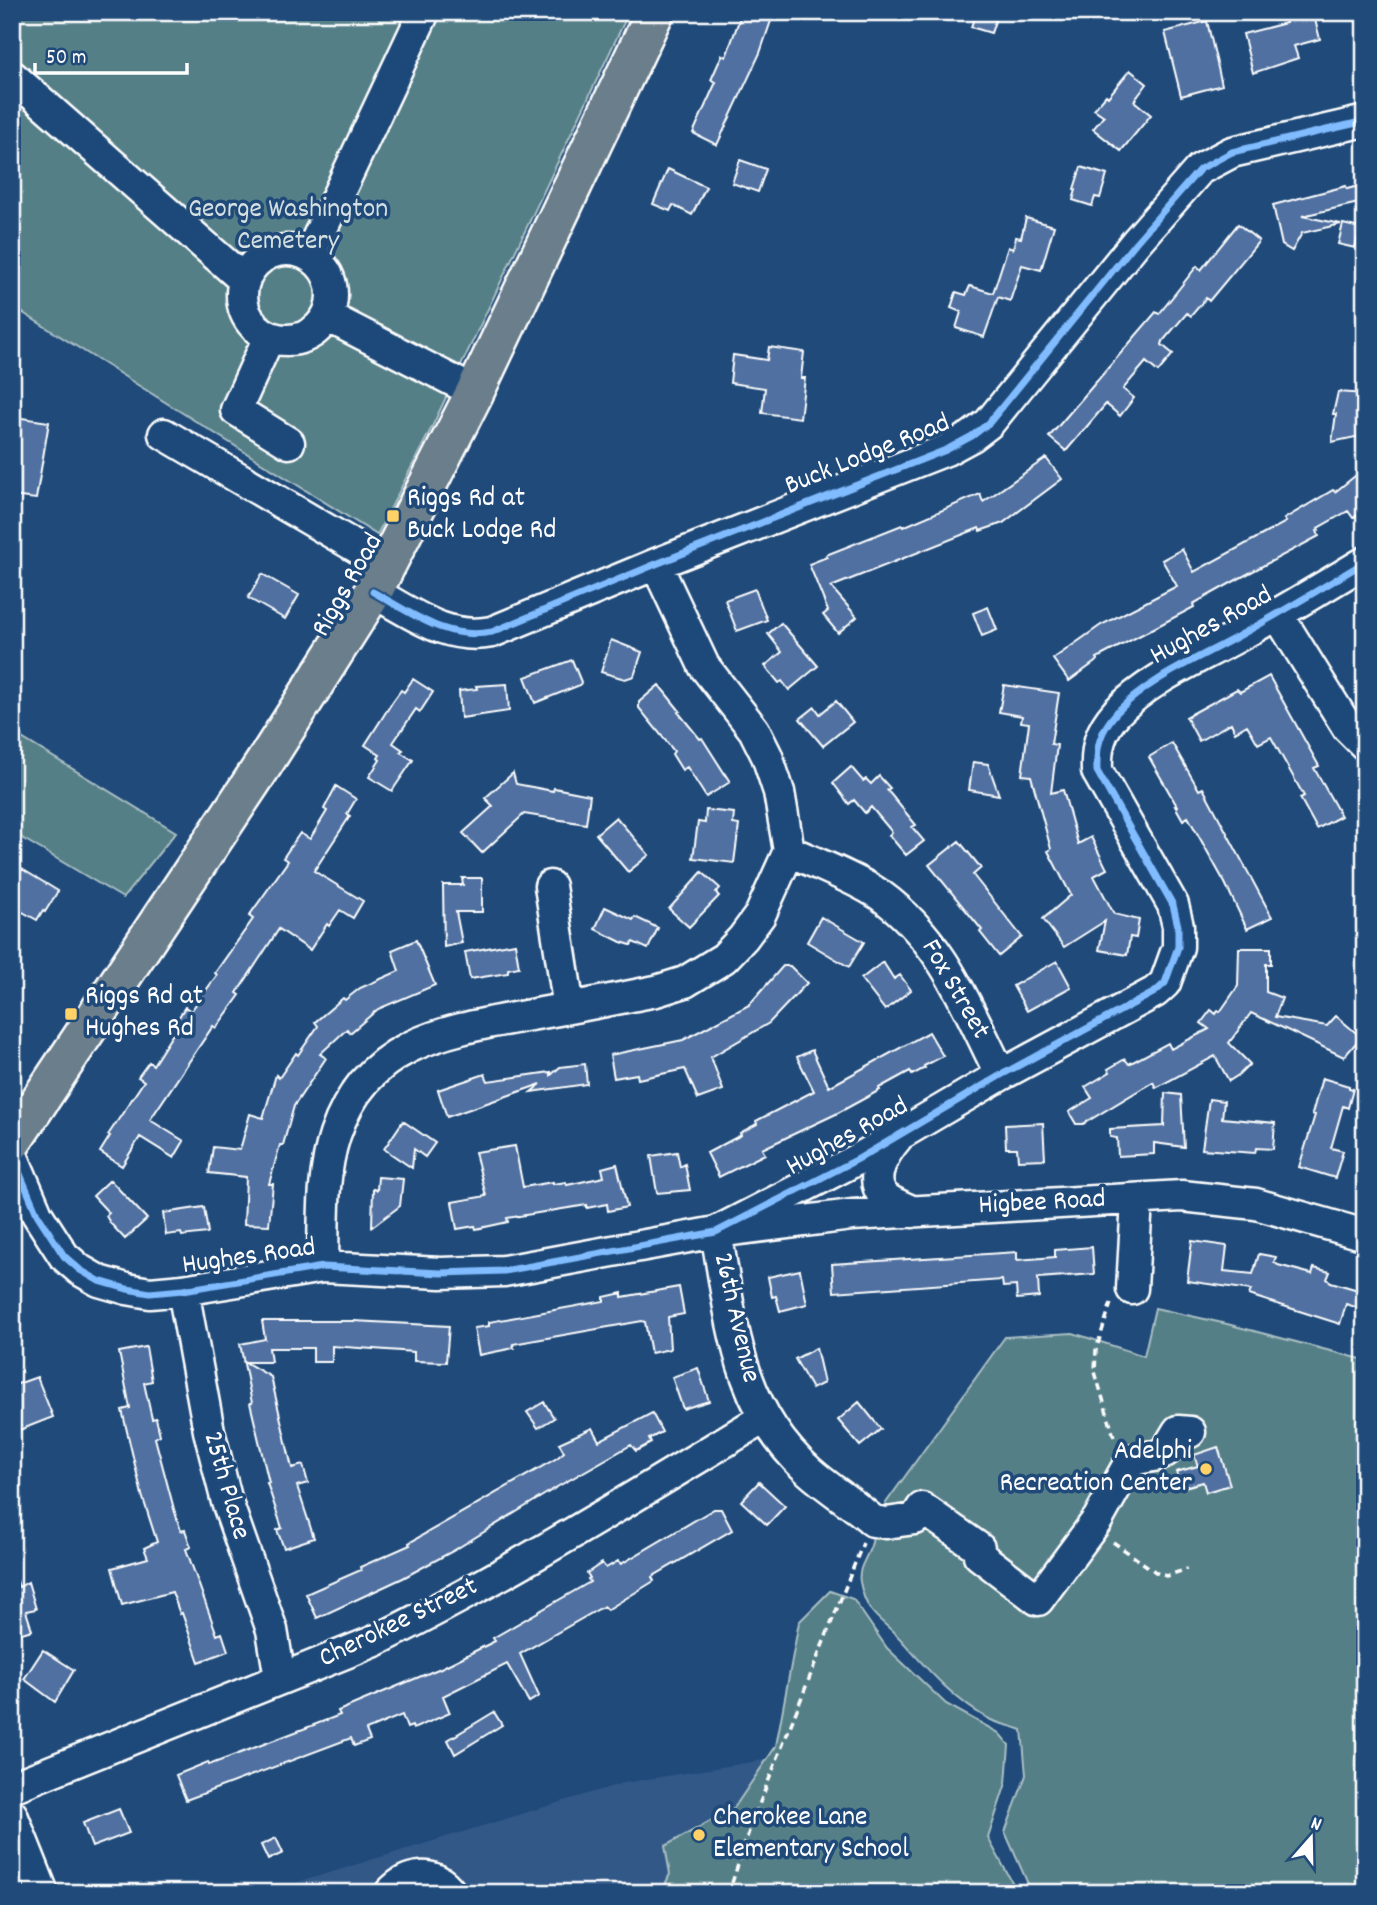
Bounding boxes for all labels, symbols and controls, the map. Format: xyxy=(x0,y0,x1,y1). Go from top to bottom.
scale bar xyxy=(35,32,187,76)
text: 50 m xyxy=(46,44,86,74)
park label: George Washington Cemetery xyxy=(188,191,388,263)
street label: Buck Lodge Road xyxy=(779,405,957,507)
place label: Riggs Rd at Buck Lodge Rd xyxy=(407,480,556,552)
marker: Riggs Rd at Buck Lodge Rd xyxy=(385,508,401,524)
street label: Riggs Road xyxy=(303,527,395,645)
street label: Hughes Road xyxy=(1144,577,1280,677)
street label: Fox Street xyxy=(909,932,999,1048)
place label: Riggs Rd at Hughes Rd xyxy=(85,978,203,1050)
marker: Riggs Rd at Hughes Rd xyxy=(63,1006,79,1022)
street label: Hughes Road xyxy=(780,1088,916,1188)
street label: Higbee Road xyxy=(977,1181,1107,1227)
street label: Hughes Road xyxy=(180,1229,318,1287)
street label: 26th Avenue xyxy=(701,1249,769,1387)
street label: 25th Place xyxy=(190,1427,260,1545)
place label: Adelphi Recreation Center xyxy=(1000,1433,1193,1505)
marker: Adelphi Recreation Center xyxy=(1198,1461,1214,1477)
street label: Cherokee Street xyxy=(313,1568,485,1680)
place label: Cherokee Lane Elementary School xyxy=(713,1799,909,1871)
north arrow xyxy=(1276,1804,1346,1874)
text: N xyxy=(1307,1811,1325,1840)
marker: Cherokee Lane Elementary School xyxy=(691,1827,707,1843)

